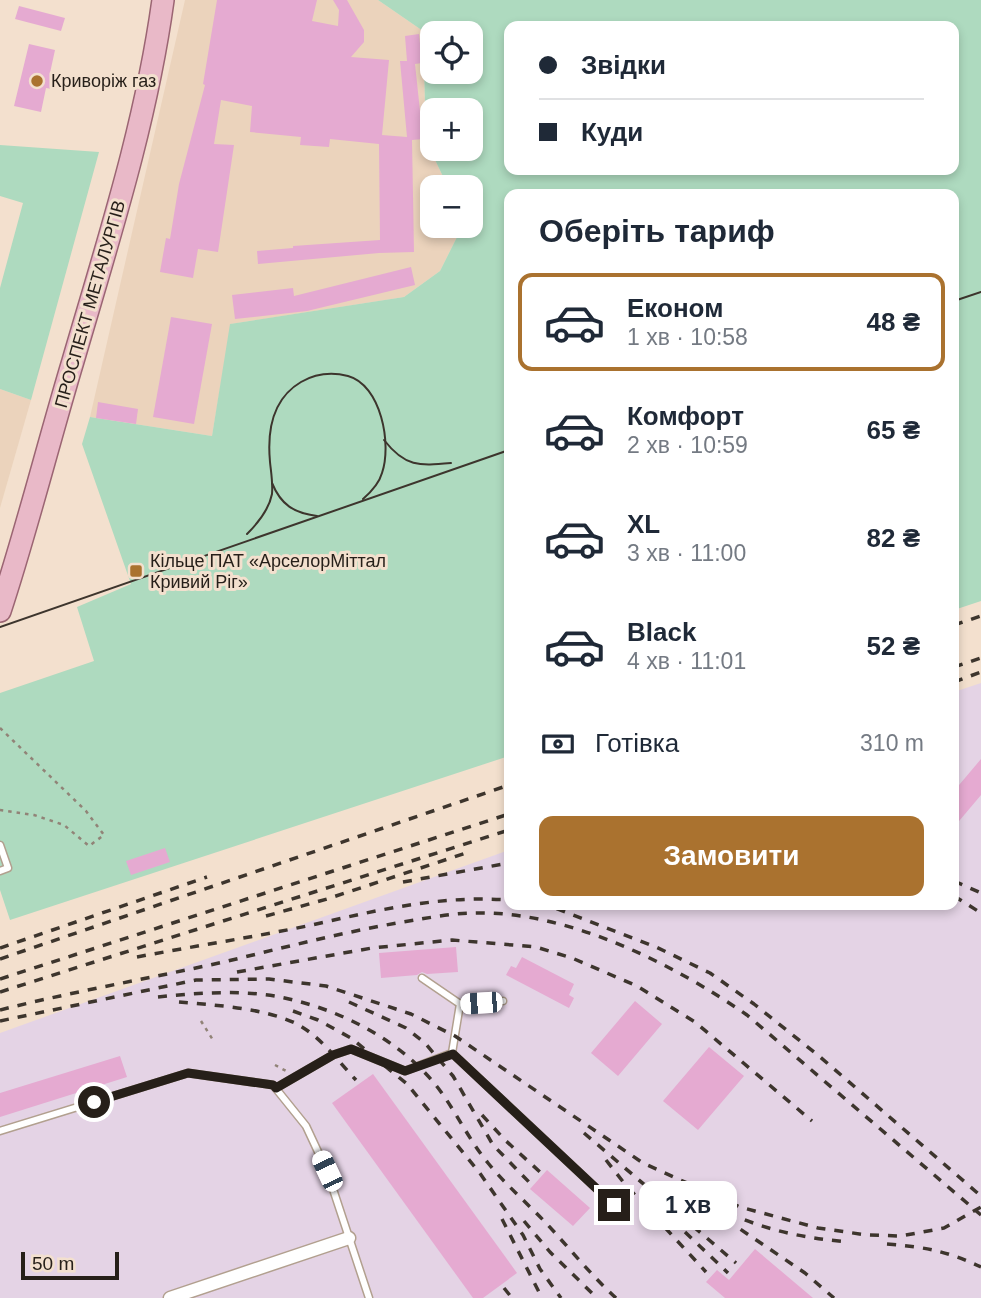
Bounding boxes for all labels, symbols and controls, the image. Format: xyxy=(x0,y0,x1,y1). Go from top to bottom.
map controls xyxy=(420,21,483,238)
button: locate xyxy=(420,21,483,84)
text: Звідки xyxy=(581,50,666,80)
place label: Криворіж газ xyxy=(51,71,156,91)
marker: Криворіж газ xyxy=(29,73,45,89)
button: + xyxy=(420,98,483,161)
text: Куди xyxy=(581,117,643,147)
button: − xyxy=(420,175,483,238)
street label: ПРОСПЕКТ МЕТАЛУРГІВ xyxy=(51,198,129,410)
text: Оберіть тариф xyxy=(539,213,775,249)
icon: car xyxy=(543,291,606,354)
text: Економ xyxy=(627,293,723,323)
text: 48 ₴ xyxy=(867,307,920,337)
text: 1 хв · 10:58 xyxy=(627,324,748,350)
icon: car xyxy=(543,399,606,462)
text: Комфорт xyxy=(627,401,744,431)
text: 65 ₴ xyxy=(867,415,920,445)
text: 2 хв · 10:59 xyxy=(627,432,748,458)
icon: car xyxy=(543,507,606,570)
text: XL xyxy=(627,509,660,539)
text: 82 ₴ xyxy=(867,523,920,553)
text: 3 хв · 11:00 xyxy=(627,540,746,566)
place label: Кільце ПАТ «АрселорМіттал Кривий Ріг» xyxy=(150,551,386,592)
marker: Кільце ПАТ «АрселорМіттал Кривий Ріг» xyxy=(128,563,144,579)
icon: car xyxy=(543,615,606,678)
text: Black xyxy=(627,617,696,647)
text: 52 ₴ xyxy=(867,631,920,661)
text: 4 хв · 11:01 xyxy=(627,648,746,674)
icon: cash xyxy=(539,725,577,763)
text: Готівка xyxy=(595,728,679,758)
text: 310 m xyxy=(860,730,924,756)
button: Замовити xyxy=(539,816,924,896)
car xyxy=(460,991,503,1015)
route start xyxy=(78,1086,110,1118)
car xyxy=(309,1148,346,1194)
callout: 1 хв xyxy=(638,1180,736,1230)
route end xyxy=(598,1189,630,1221)
text: 1 хв xyxy=(665,1192,711,1218)
scale bar xyxy=(21,1249,119,1281)
text: 50 m xyxy=(32,1253,74,1274)

